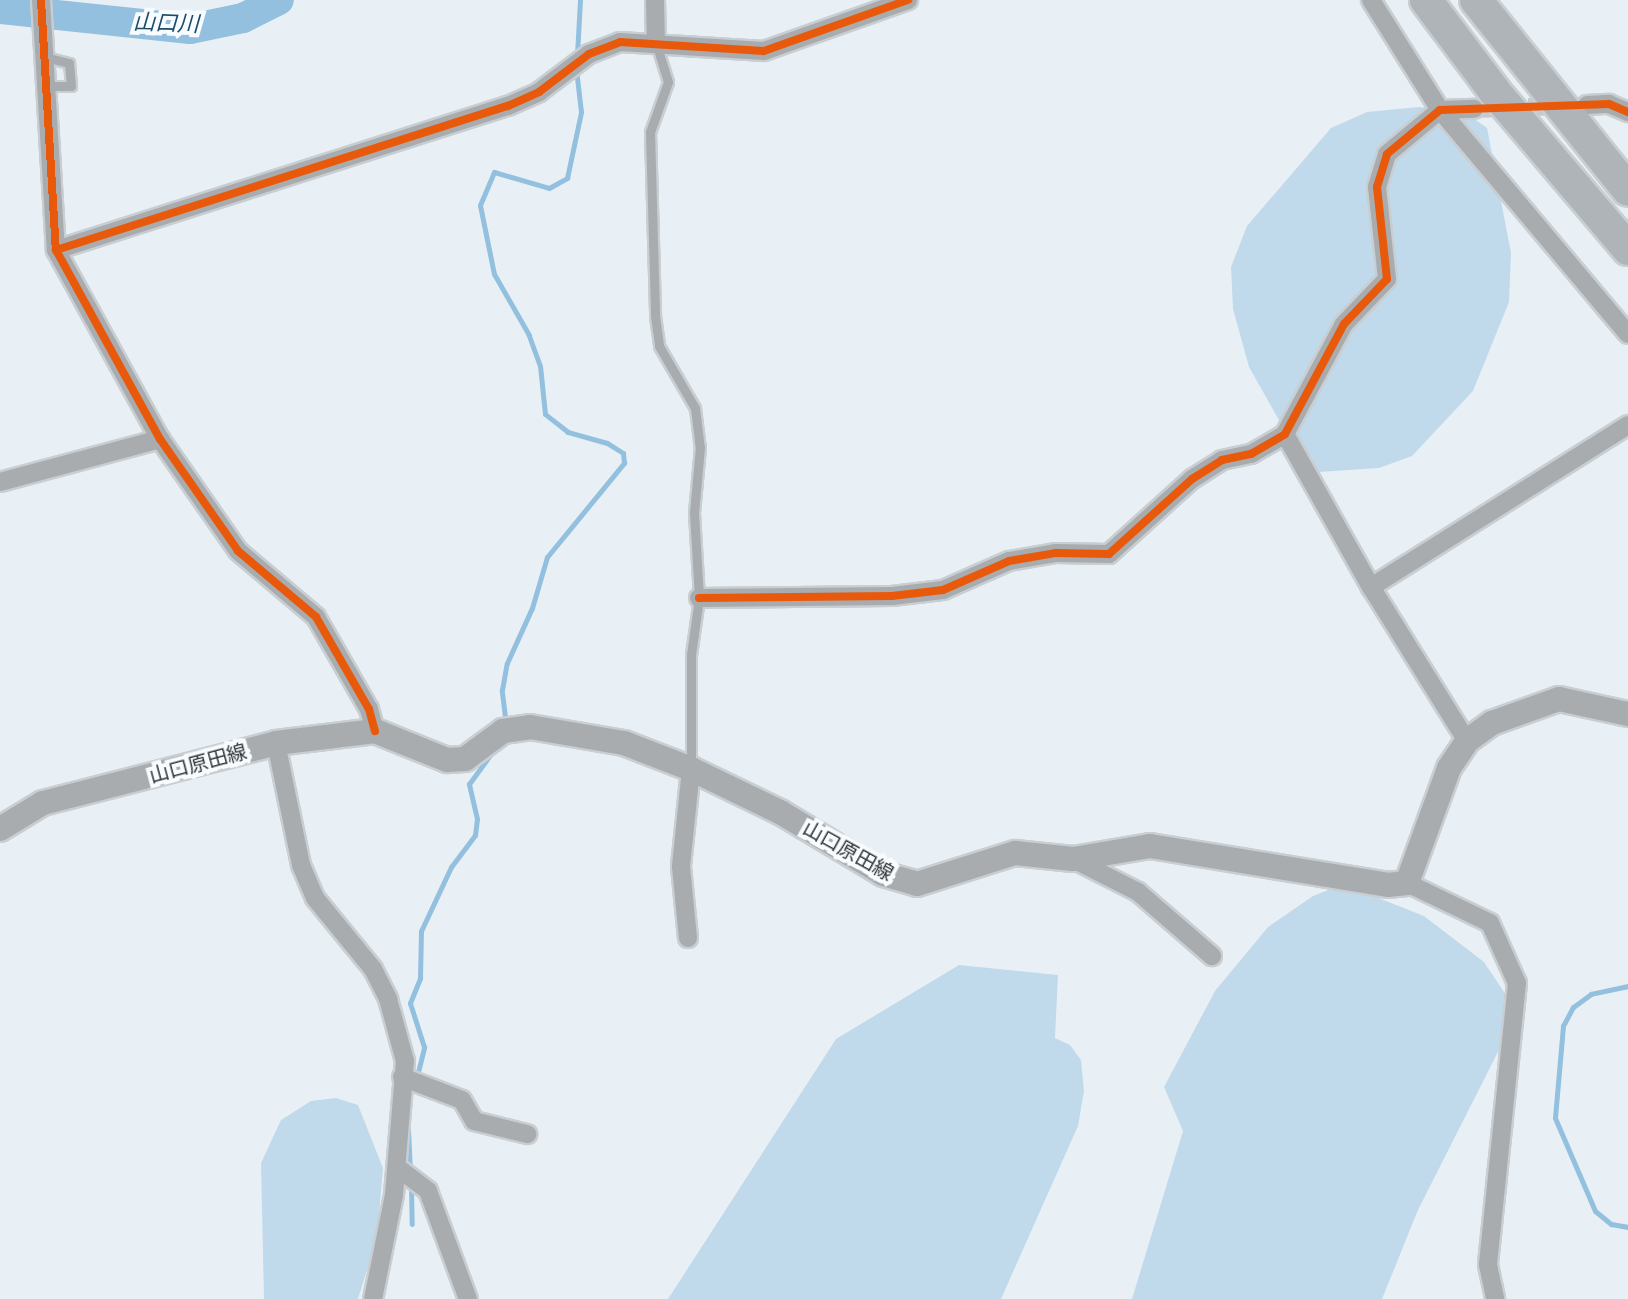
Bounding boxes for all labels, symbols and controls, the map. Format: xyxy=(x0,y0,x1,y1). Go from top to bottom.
water label: 山口川 xyxy=(133,9,199,37)
street label: 山口原田線 xyxy=(147,739,249,789)
street label: 山口原田線 xyxy=(798,816,898,886)

